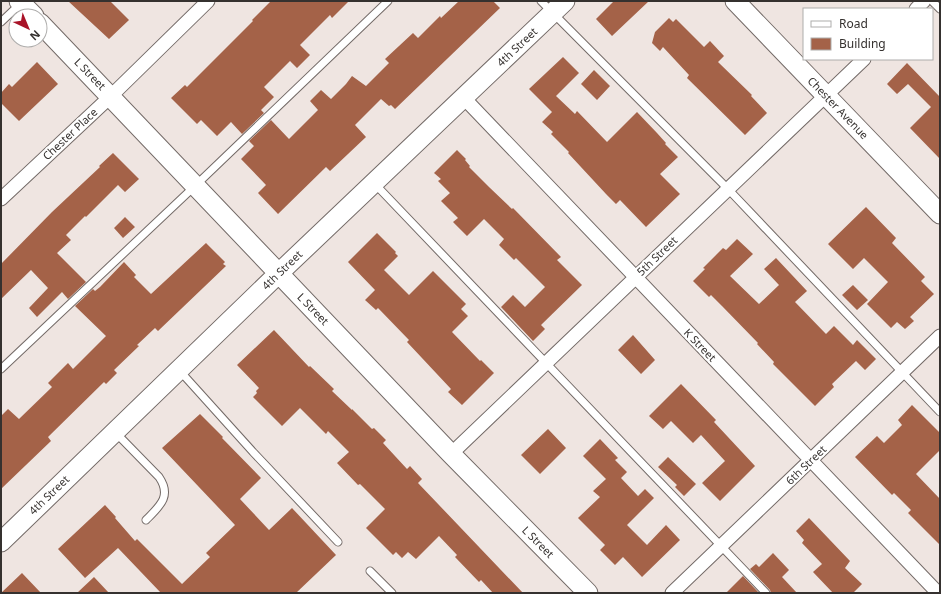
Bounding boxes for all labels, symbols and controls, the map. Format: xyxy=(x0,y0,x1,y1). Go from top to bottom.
north arrow xyxy=(8,8,48,48)
legend xyxy=(803,8,933,60)
text: Road xyxy=(839,15,868,32)
street label: 4th Street xyxy=(493,24,540,69)
text: N xyxy=(27,27,44,44)
text: Building xyxy=(839,35,886,52)
street label: L Street xyxy=(71,54,109,93)
street label: Chester Avenue xyxy=(805,73,872,142)
street label: Chester Place xyxy=(39,104,100,163)
street label: 5th Street xyxy=(633,233,680,279)
street label: 4th Street xyxy=(258,247,305,293)
street label: L Street xyxy=(294,289,332,328)
street label: K Street xyxy=(681,325,720,364)
street label: 6th Street xyxy=(782,442,829,488)
street label: 4th Street xyxy=(25,472,72,518)
street label: L Street xyxy=(519,522,558,561)

